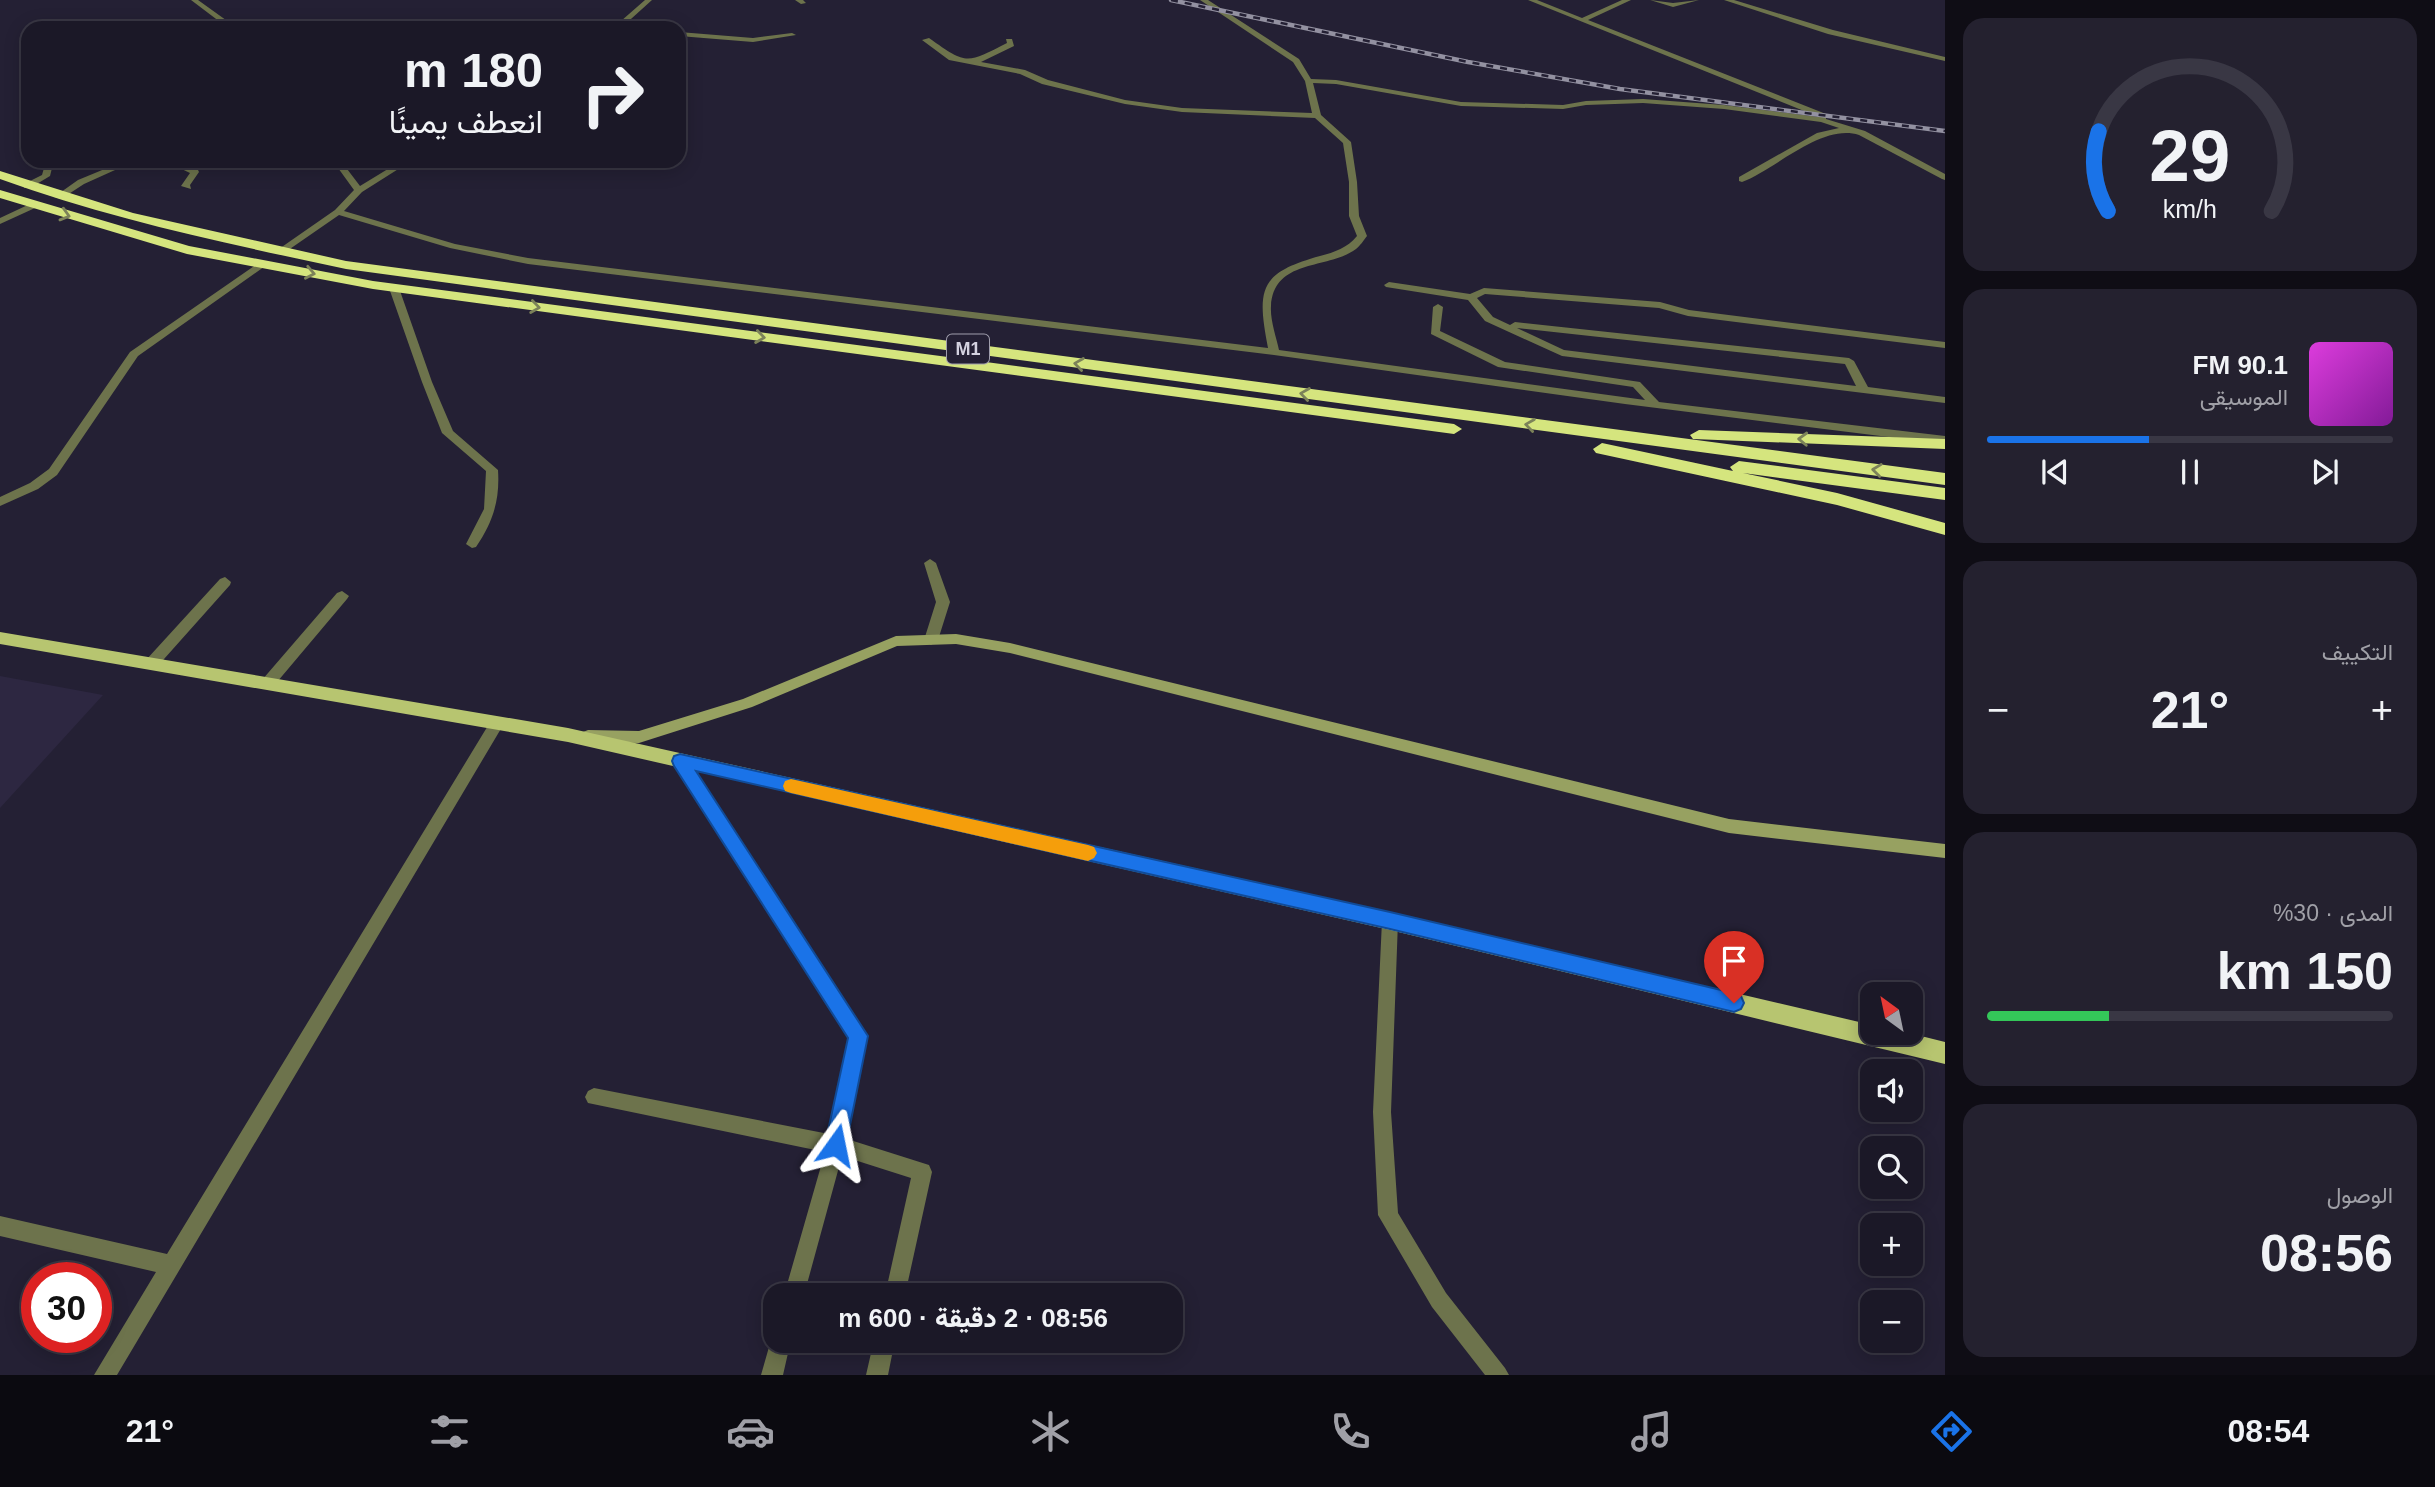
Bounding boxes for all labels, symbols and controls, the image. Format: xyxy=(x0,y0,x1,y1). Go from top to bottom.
text: 180 m xyxy=(404,43,543,97)
icon: right xyxy=(567,49,658,140)
text: انعطف يمينًا xyxy=(389,104,543,140)
text: 29 xyxy=(2150,115,2230,196)
text: km/h xyxy=(2163,195,2217,223)
one-way arrow xyxy=(59,207,71,221)
one-way arrow xyxy=(304,265,316,280)
one-way arrow xyxy=(529,299,541,314)
one-way arrow xyxy=(754,329,766,344)
road number: M1 xyxy=(947,334,989,363)
text: 90.1 FM xyxy=(2193,350,2288,380)
one-way arrow xyxy=(1074,357,1085,372)
text: الموسيقى xyxy=(2200,384,2288,410)
one-way arrow xyxy=(1299,387,1311,402)
one-way arrow xyxy=(1524,418,1536,433)
one-way arrow xyxy=(1798,431,1809,446)
icon: previous xyxy=(2036,453,2074,491)
icon: pause xyxy=(2171,453,2209,491)
icon: next xyxy=(2306,453,2344,491)
one-way arrow xyxy=(1871,463,1883,478)
text: التكييف xyxy=(2322,639,2393,665)
text: 21° xyxy=(2151,681,2229,739)
text: − xyxy=(1987,689,2009,731)
text: + xyxy=(2371,689,2393,731)
text: المدى · 30% xyxy=(2273,900,2393,926)
pin xyxy=(1704,931,1764,1003)
icon: arrive xyxy=(1715,942,1753,980)
text: 150 km xyxy=(2217,942,2393,1000)
north arrow xyxy=(1860,982,1923,1045)
map controls xyxy=(1860,982,1923,1353)
button: sound xyxy=(1860,1059,1923,1122)
position arrow xyxy=(799,1108,873,1182)
button: search xyxy=(1860,1136,1923,1199)
text: الوصول xyxy=(2327,1182,2393,1208)
button: + xyxy=(1860,1213,1923,1276)
text: 08:56 xyxy=(2260,1224,2393,1282)
speed limit sign: 30 xyxy=(21,1262,112,1353)
button: − xyxy=(1860,1290,1923,1353)
text: 08:56 · 2 دقيقة · 600 m xyxy=(838,1303,1108,1333)
icon: filters xyxy=(425,1407,474,1456)
icon: car xyxy=(726,1407,775,1456)
icon: climate xyxy=(1026,1407,1075,1456)
icon: phone xyxy=(1326,1407,1375,1456)
icon: music xyxy=(1627,1407,1676,1456)
icon: directions xyxy=(1927,1407,1976,1456)
text: 21° xyxy=(126,1413,174,1449)
text: 08:54 xyxy=(2227,1413,2309,1449)

